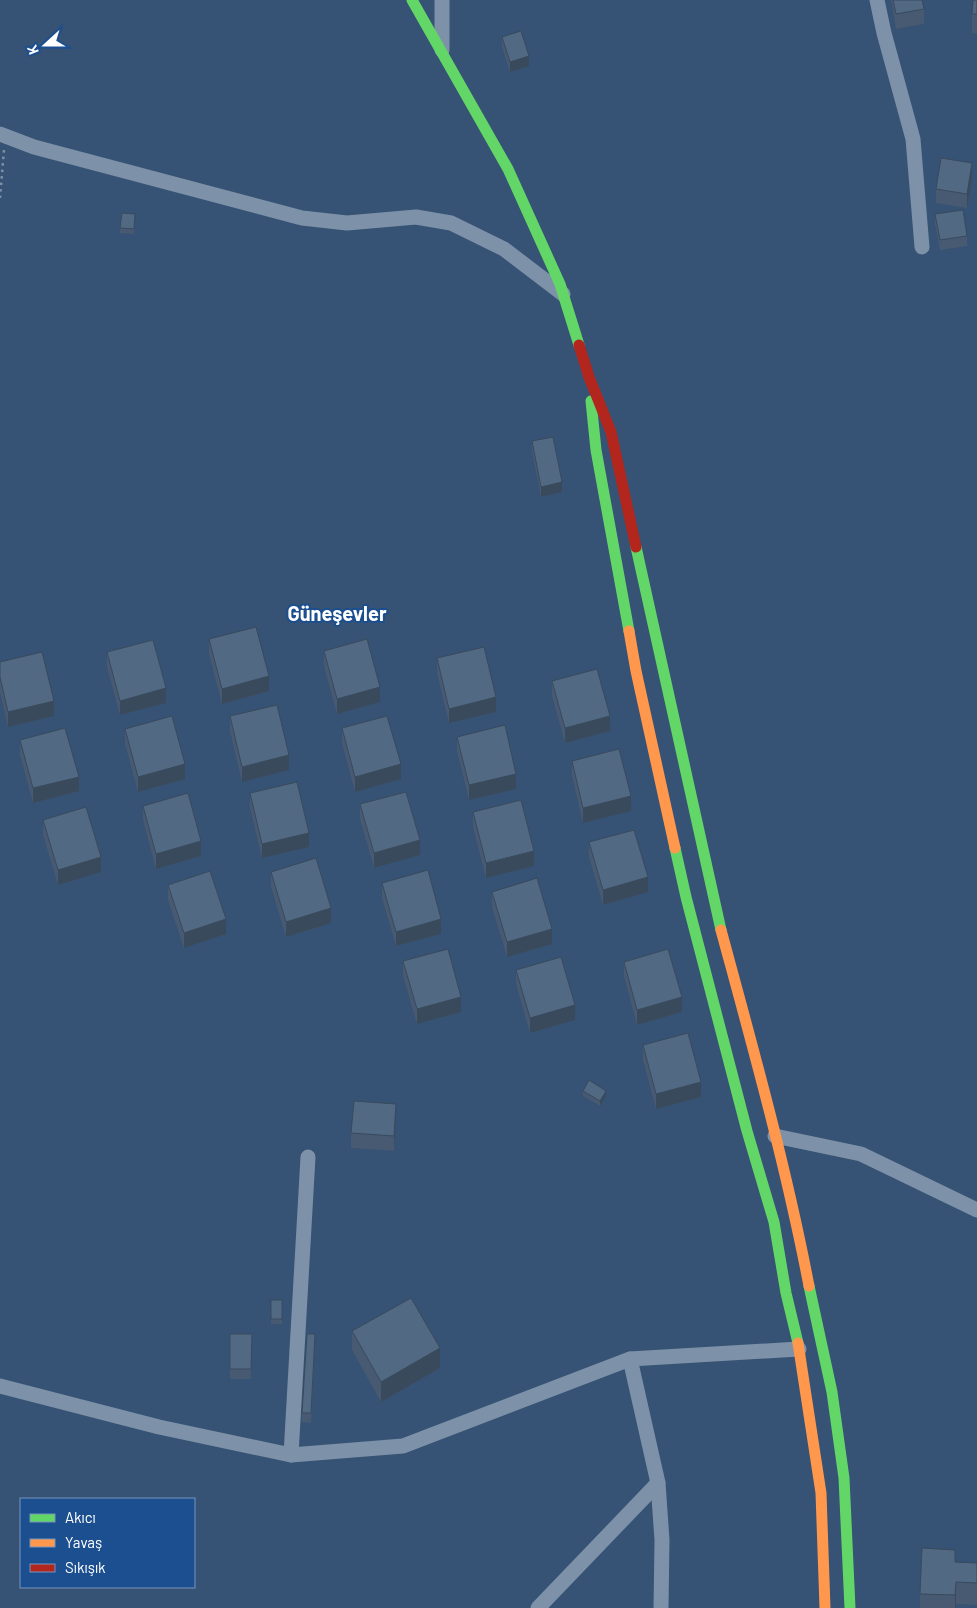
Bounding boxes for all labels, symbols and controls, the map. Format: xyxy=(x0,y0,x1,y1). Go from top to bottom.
north arrow xyxy=(20,20,70,70)
text: K xyxy=(23,42,42,57)
district label: Güneşevler xyxy=(287,601,387,625)
legend xyxy=(20,1498,195,1588)
text: Akıcı xyxy=(65,1508,96,1526)
text: Yavaş xyxy=(65,1533,102,1551)
text: Sıkışık xyxy=(65,1558,106,1576)

